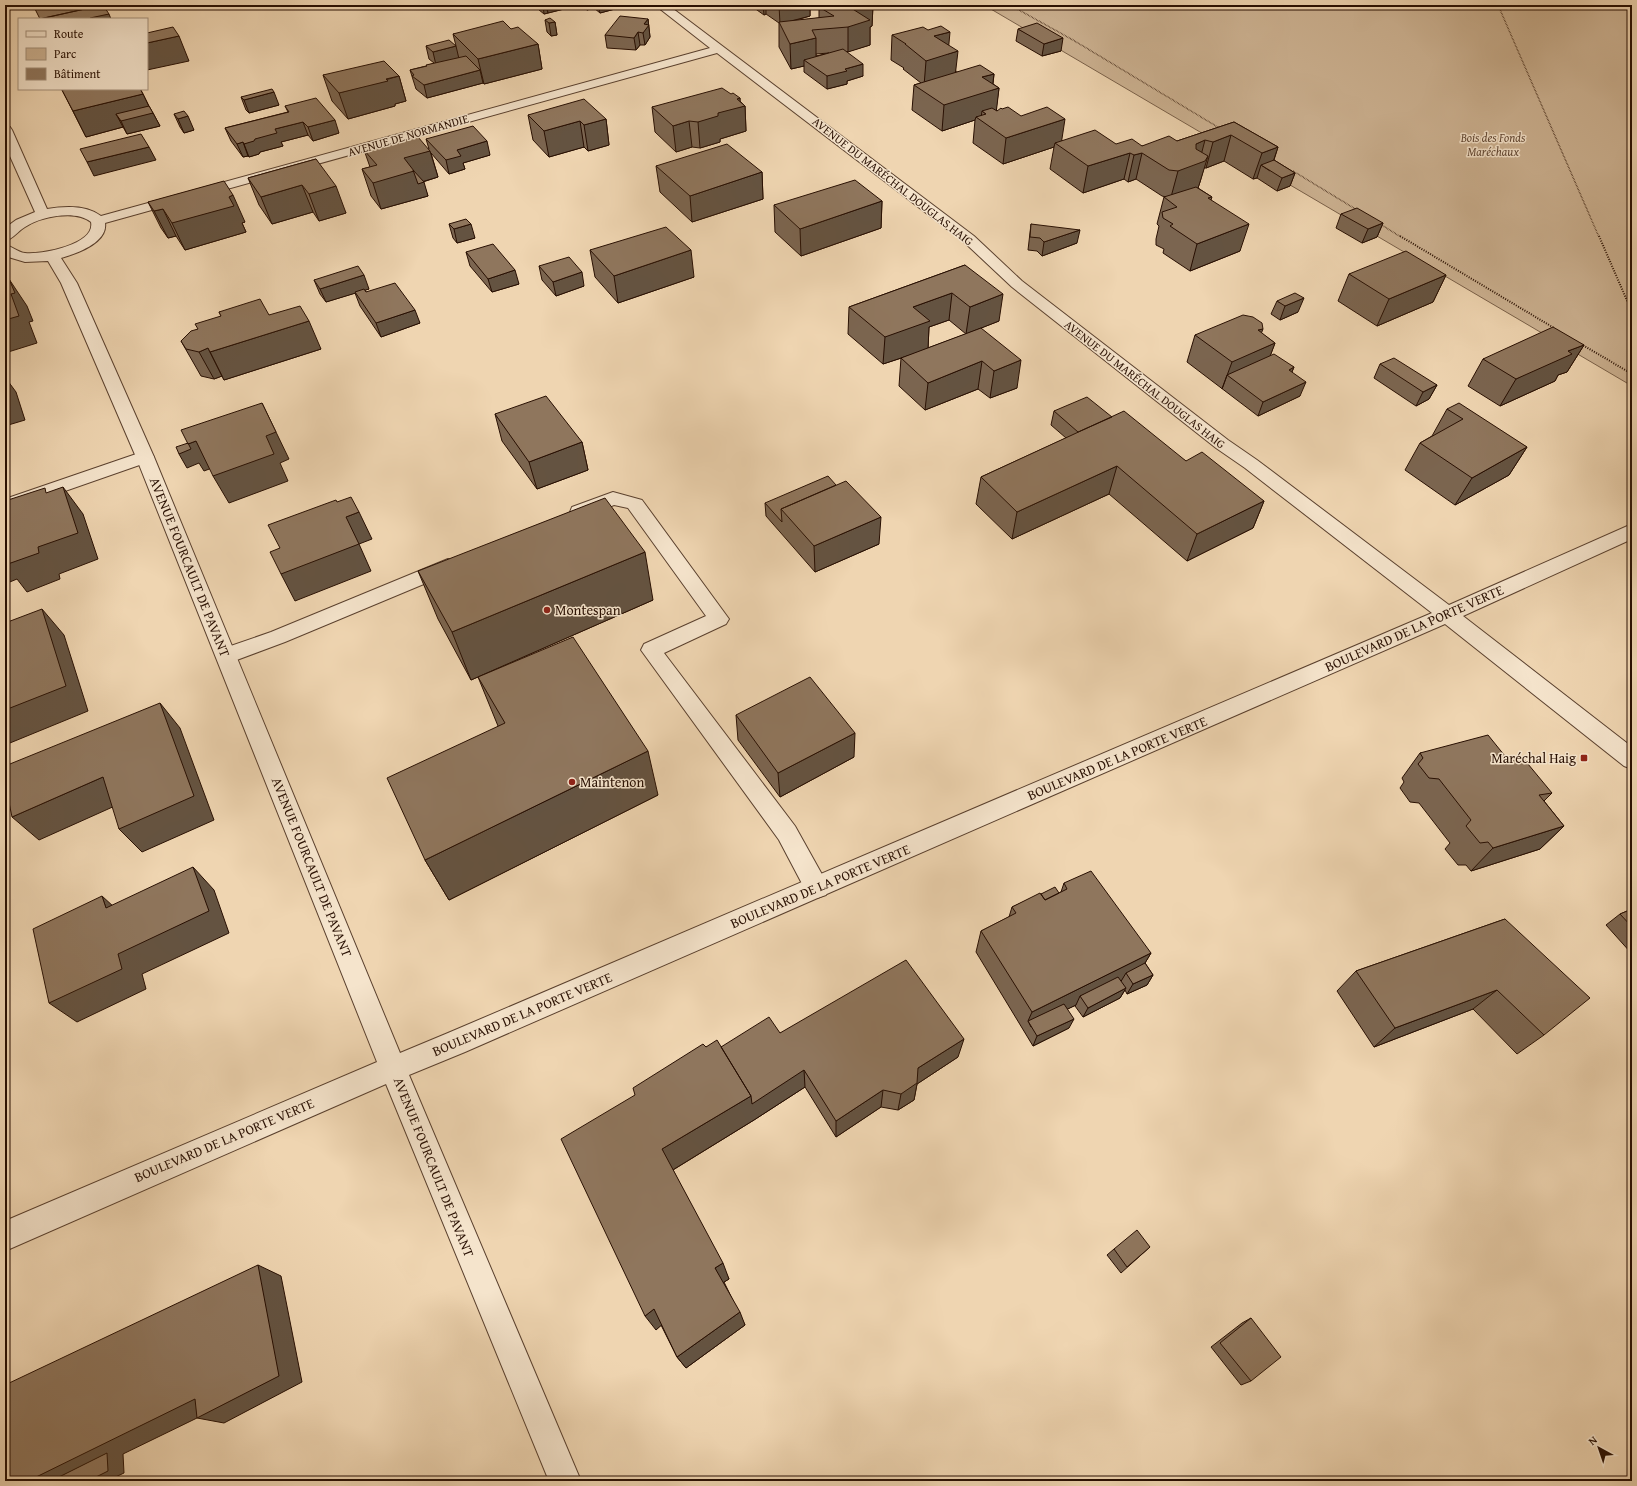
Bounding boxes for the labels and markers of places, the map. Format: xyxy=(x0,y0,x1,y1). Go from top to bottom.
place label: Montespan xyxy=(555,600,621,620)
marker: Montespan xyxy=(542,605,552,615)
place label: Maréchal Haig xyxy=(1491,748,1576,768)
marker: Maréchal Haig xyxy=(1579,753,1589,763)
place label: Maintenon xyxy=(580,772,644,792)
marker: Maintenon xyxy=(567,777,577,787)

